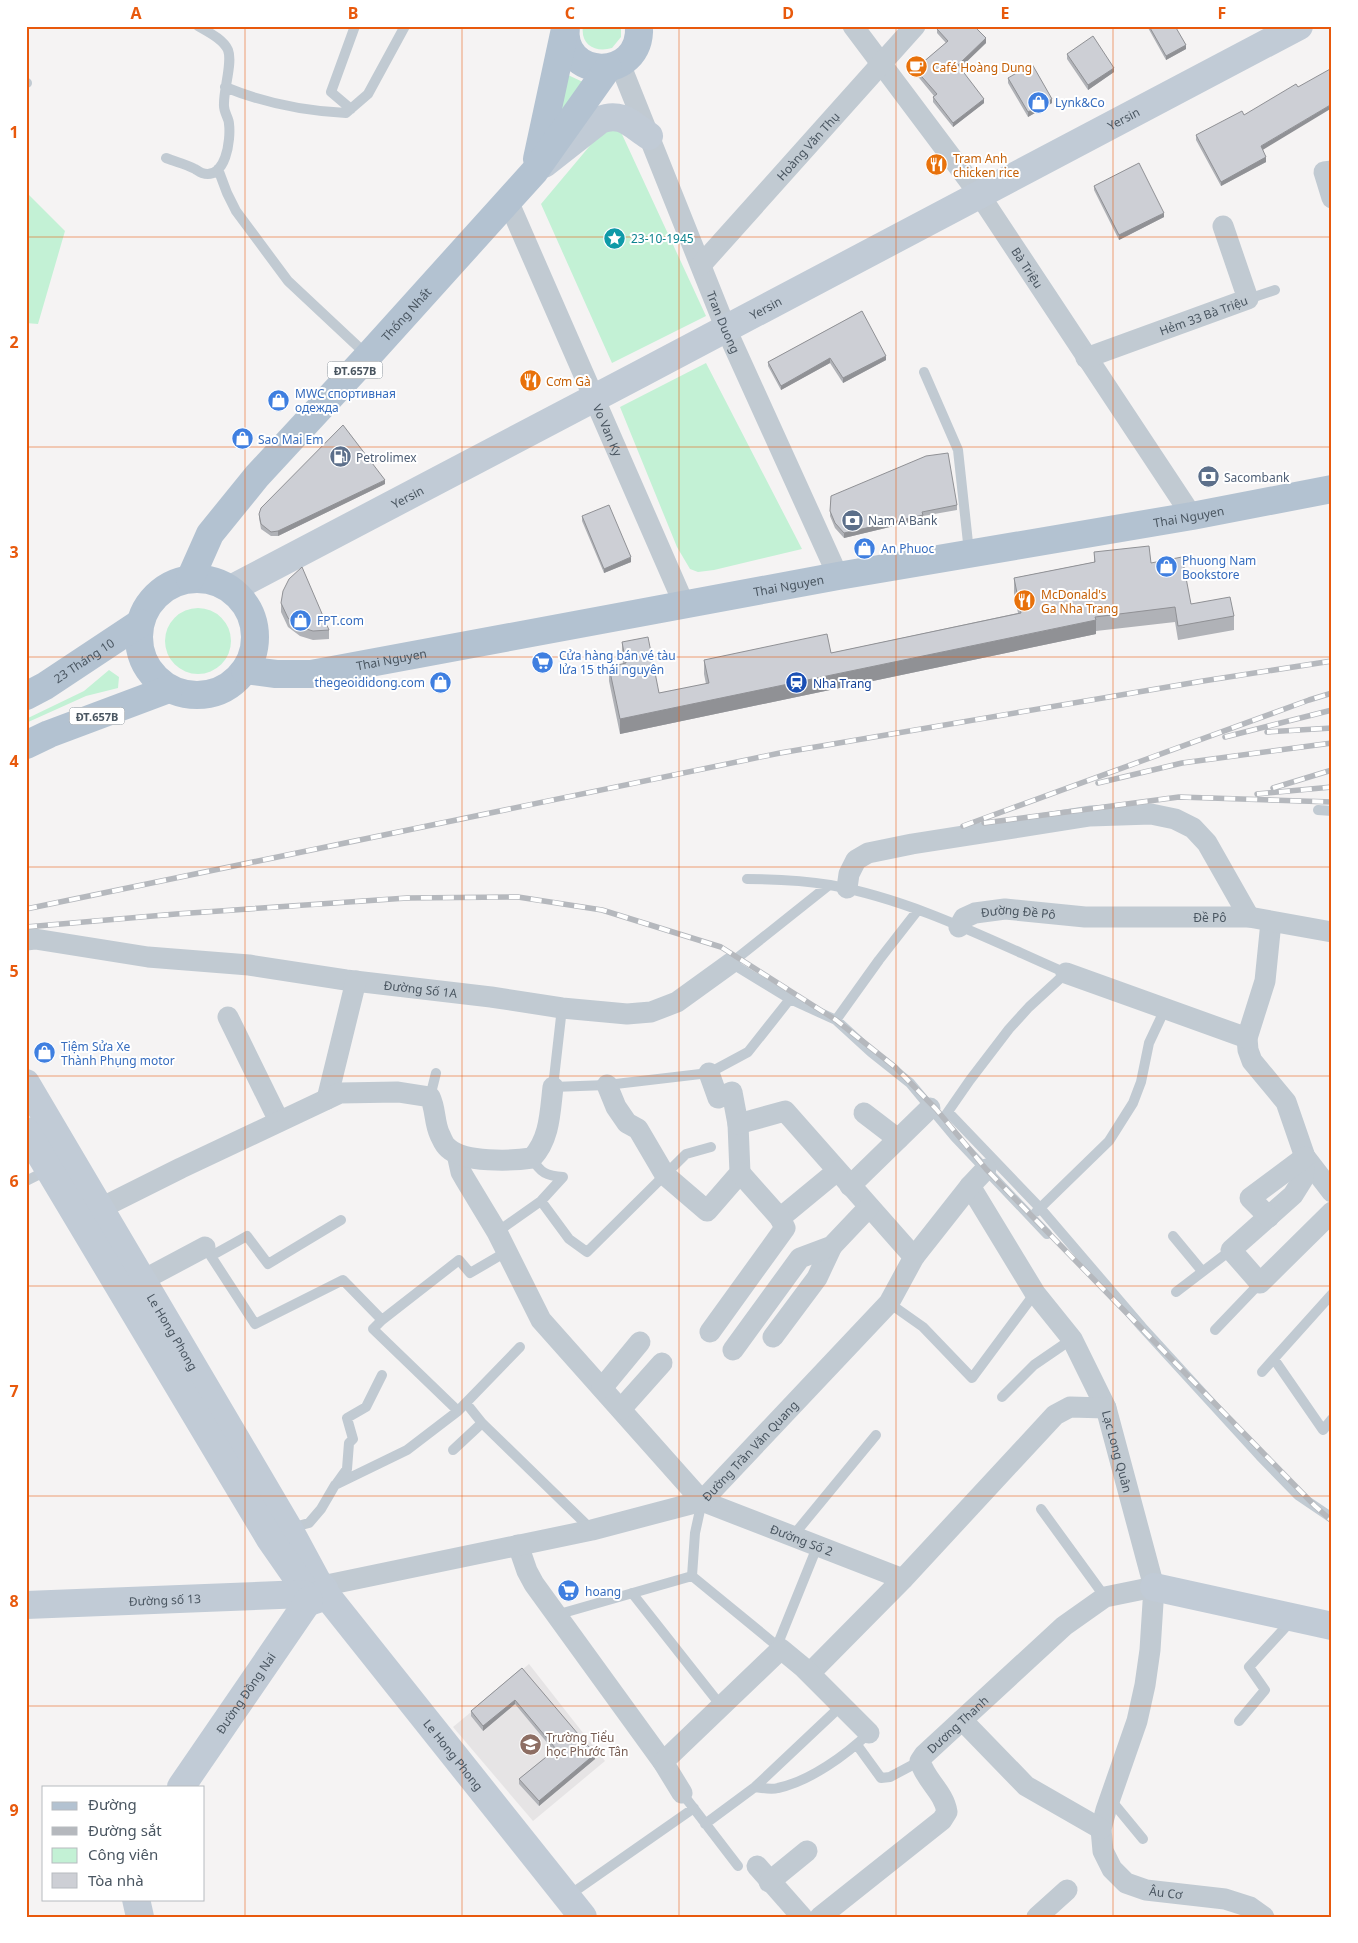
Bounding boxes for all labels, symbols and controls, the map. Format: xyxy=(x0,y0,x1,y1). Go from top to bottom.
text: A xyxy=(130,2,142,24)
text: B xyxy=(348,2,358,24)
text: C xyxy=(565,2,575,24)
text: D xyxy=(782,2,794,24)
text: E xyxy=(1001,2,1010,24)
text: F xyxy=(1218,2,1226,24)
cafe icon: Café Hoàng Dung xyxy=(904,55,928,79)
place label: Café Hoàng Dung xyxy=(932,59,1032,76)
shop icon: Lynk&Co xyxy=(1027,90,1051,114)
place label: Lynk&Co xyxy=(1055,94,1105,111)
street label: Yersin xyxy=(1104,103,1142,134)
street label: Hoàng Văn Thụ xyxy=(773,108,843,184)
text: 1 xyxy=(9,121,19,143)
place label: Tram Anh chicken rice xyxy=(953,150,1020,181)
restaurant icon: Tram Anh chicken rice xyxy=(925,153,949,177)
place icon: 23-10-1945 xyxy=(603,226,627,250)
place label: 23-10-1945 xyxy=(631,230,694,247)
street label: Bà Triệu xyxy=(1008,244,1047,291)
street label: Thống Nhất xyxy=(377,283,435,344)
street label: Tran Duong xyxy=(703,288,744,356)
street label: Hẻm 33 Bà Triệu xyxy=(1157,291,1250,339)
street label: Yersin xyxy=(746,292,785,323)
text: 2 xyxy=(9,331,19,353)
road number: ĐT.657B xyxy=(328,362,382,378)
restaurant icon: Cơm Gà xyxy=(518,369,542,393)
place label: Cơm Gà xyxy=(546,373,591,390)
place label: MWC спортивная одежда xyxy=(295,385,396,416)
shop icon: MWC спортивная одежда xyxy=(267,388,291,412)
street label: Vo Van Ky xyxy=(589,401,627,460)
shop icon: Sao Mai Em xyxy=(230,427,254,451)
place label: Sao Mai Em xyxy=(258,431,323,448)
fuel station icon: Petrolimex xyxy=(328,445,352,469)
place label: Petrolimex xyxy=(356,449,417,466)
bank icon: Sacombank xyxy=(1196,465,1220,489)
place label: Sacombank xyxy=(1224,469,1290,486)
street label: Yersin xyxy=(388,481,426,512)
street label: Thai Nguyen xyxy=(1152,502,1225,531)
bank icon: Nam A Bank xyxy=(840,508,864,532)
place label: Nam A Bank xyxy=(868,512,938,529)
shop icon: An Phuoc xyxy=(853,536,877,560)
place label: An Phuoc xyxy=(881,540,935,557)
text: 3 xyxy=(9,541,19,563)
place label: Phuong Nam Bookstore xyxy=(1182,552,1256,583)
shop icon: Phuong Nam Bookstore xyxy=(1154,555,1178,579)
street label: Thai Nguyen xyxy=(752,570,825,600)
place label: McDonald's Ga Nha Trang xyxy=(1041,586,1118,617)
restaurant icon: McDonald's Ga Nha Trang xyxy=(1013,589,1037,613)
shop icon: FPT.com xyxy=(289,608,313,632)
place label: FPT.com xyxy=(317,612,364,629)
street label: 23 Tháng 10 xyxy=(50,634,118,687)
street label: Thai Nguyen xyxy=(355,644,428,674)
place label: Cửa hàng bán vé tàu lửa 15 thái nguyên xyxy=(559,647,676,678)
supermarket icon: Cửa hàng bán vé tàu lửa 15 thái nguyên xyxy=(531,650,555,674)
shop icon: thegeoididong.com xyxy=(429,670,453,694)
station icon: Nha Trang xyxy=(785,671,809,695)
place label: thegeoididong.com xyxy=(315,674,425,691)
place label: Nha Trang xyxy=(813,675,872,692)
road number: ĐT.657B xyxy=(70,708,124,724)
text: 4 xyxy=(9,750,19,772)
street label: Đường Đề Pô xyxy=(980,901,1057,923)
street label: Đề Pô xyxy=(1193,909,1227,926)
text: 5 xyxy=(9,960,19,982)
street label: Đường Số 1A xyxy=(383,976,458,1002)
place label: Tiệm Sửa Xe Thành Phụng motor xyxy=(61,1038,175,1069)
shop icon: Tiệm Sửa Xe Thành Phụng motor xyxy=(33,1041,57,1065)
text: 6 xyxy=(9,1170,19,1192)
street label: Le Hong Phong xyxy=(143,1290,202,1374)
text: 7 xyxy=(9,1380,19,1402)
street label: Đường Trần Văn Quang xyxy=(698,1396,802,1505)
street label: Lạc Long Quân xyxy=(1098,1408,1137,1494)
street label: Đường Số 2 xyxy=(768,1520,836,1560)
supermarket icon: hoang xyxy=(557,1579,581,1603)
place label: hoang xyxy=(585,1583,621,1600)
text: 8 xyxy=(9,1590,19,1612)
street label: Đường số 13 xyxy=(129,1590,201,1609)
street label: Đường Đồng Nai xyxy=(212,1649,279,1737)
street label: Dương Thanh xyxy=(923,1692,992,1757)
street label: Le Hong Phong xyxy=(420,1715,487,1794)
place label: Trường Tiểu học Phước Tân xyxy=(546,1729,628,1760)
school or university icon: Trường Tiểu học Phước Tân xyxy=(518,1732,542,1756)
legend xyxy=(42,1786,205,1900)
text: Đường xyxy=(88,1794,137,1814)
text: 9 xyxy=(9,1799,19,1821)
text: Đường sắt xyxy=(88,1820,162,1840)
text: Công viên xyxy=(88,1844,158,1864)
text: Tòa nhà xyxy=(88,1870,144,1890)
street label: Âu Cơ xyxy=(1148,1882,1184,1903)

